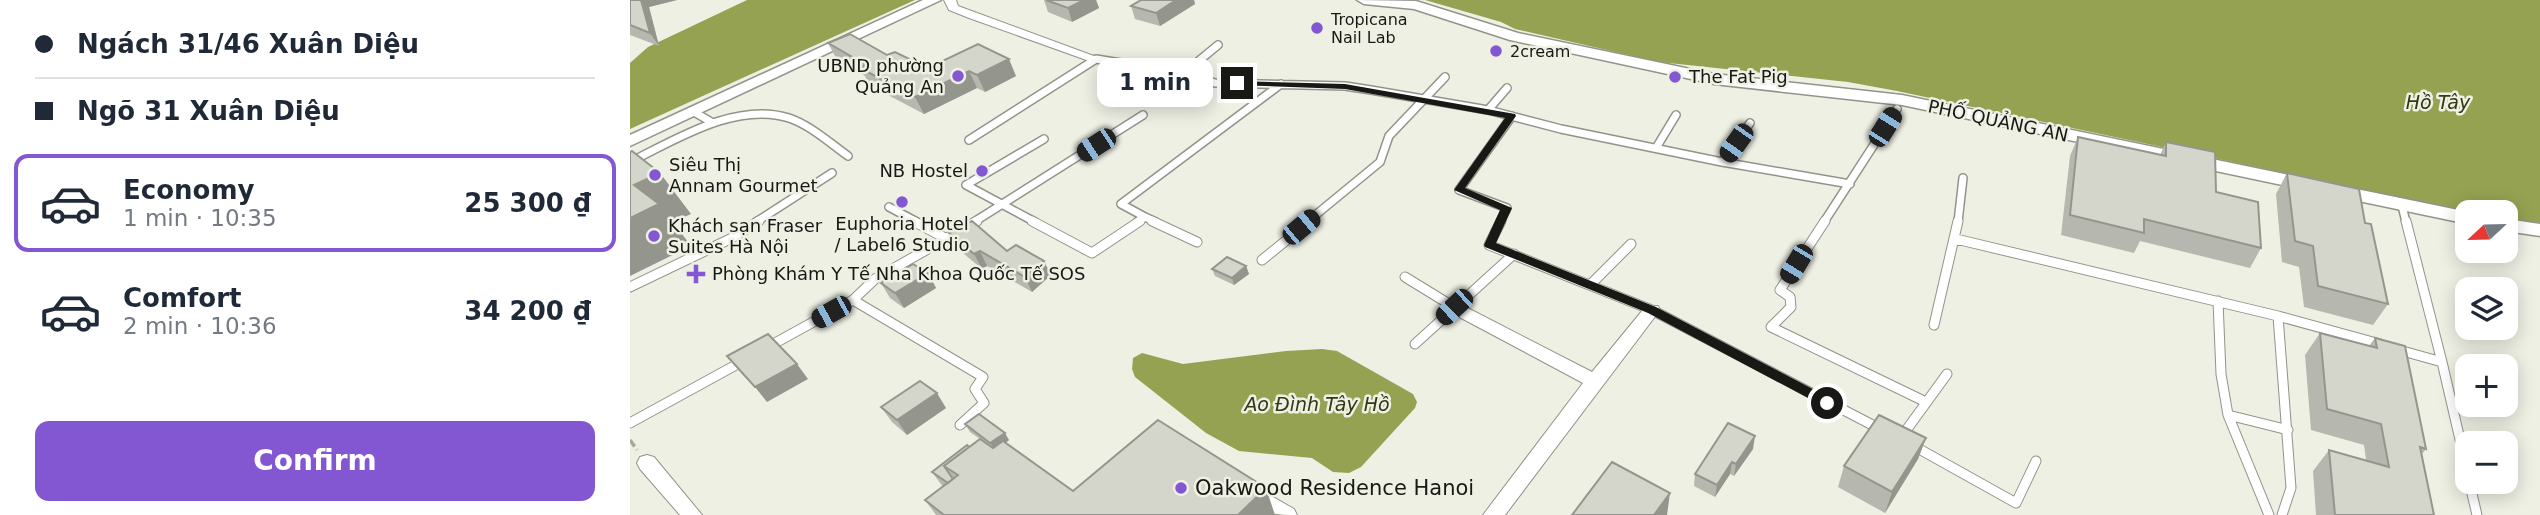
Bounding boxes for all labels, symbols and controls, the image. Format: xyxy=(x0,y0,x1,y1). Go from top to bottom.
place label: Tropicana Nail Lab xyxy=(1330,10,1408,47)
marker: Tropicana Nail Lab xyxy=(1309,20,1325,36)
text: Ngách 31/46 Xuân Diệu xyxy=(77,29,419,59)
place label: 2cream xyxy=(1510,42,1570,61)
marker: 2cream xyxy=(1488,43,1504,59)
place label: UBND phường Quảng An xyxy=(817,55,944,97)
callout: 1 min xyxy=(1097,58,1212,108)
place label: The Fat Pig xyxy=(1688,66,1788,87)
route end xyxy=(1221,67,1253,99)
marker: UBND phường Quảng An xyxy=(950,68,966,84)
text: 1 min xyxy=(1119,69,1191,95)
marker: The Fat Pig xyxy=(1667,69,1683,85)
water label: Hồ Tây xyxy=(2406,91,2471,113)
street label: PHỐ QUẢNG AN xyxy=(1926,93,2071,146)
text: Ngõ 31 Xuân Diệu xyxy=(77,96,340,126)
car xyxy=(1865,104,1906,150)
car xyxy=(1716,120,1757,166)
car xyxy=(1073,125,1120,165)
place label: Siêu Thị Annam Gourmet xyxy=(669,154,818,196)
place label: NB Hostel xyxy=(879,160,968,181)
marker: NB Hostel xyxy=(974,163,990,179)
marker: Siêu Thị Annam Gourmet xyxy=(647,167,663,183)
icon: car xyxy=(39,172,102,235)
text: Economy xyxy=(123,175,254,205)
text: 25 300 ₫ xyxy=(464,188,591,218)
marker: Euphoria Hotel / Label6 Studio xyxy=(894,194,910,210)
north arrow xyxy=(2455,200,2518,262)
map controls xyxy=(2455,200,2518,494)
text: 1 min · 10:35 xyxy=(123,205,277,231)
car xyxy=(1279,205,1324,249)
place label: Euphoria Hotel / Label6 Studio xyxy=(835,213,969,255)
place label: Khách sạn Fraser Suites Hà Nội xyxy=(668,215,823,257)
marker: Khách sạn Fraser Suites Hà Nội xyxy=(646,228,662,244)
car xyxy=(1777,241,1816,287)
place label: Phòng Khám Y Tế Nha Khoa Quốc Tế SOS xyxy=(712,263,1085,284)
marker: Phòng Khám Y Tế Nha Khoa Quốc Tế SOS xyxy=(686,264,706,284)
button: layers xyxy=(2455,277,2518,340)
icon: car xyxy=(39,280,102,343)
text: Comfort xyxy=(123,283,241,313)
car xyxy=(1432,285,1477,329)
car xyxy=(808,293,855,331)
text: 34 200 ₫ xyxy=(464,296,591,326)
text: 2 min · 10:36 xyxy=(123,313,277,339)
button: + xyxy=(2455,354,2518,417)
route start xyxy=(1811,387,1843,419)
water label: Ao Đình Tây Hồ xyxy=(1242,393,1390,415)
button: Confirm xyxy=(35,421,595,501)
button: − xyxy=(2455,431,2518,494)
place label: Oakwood Residence Hanoi xyxy=(1195,476,1474,500)
marker: Oakwood Residence Hanoi xyxy=(1173,480,1189,496)

